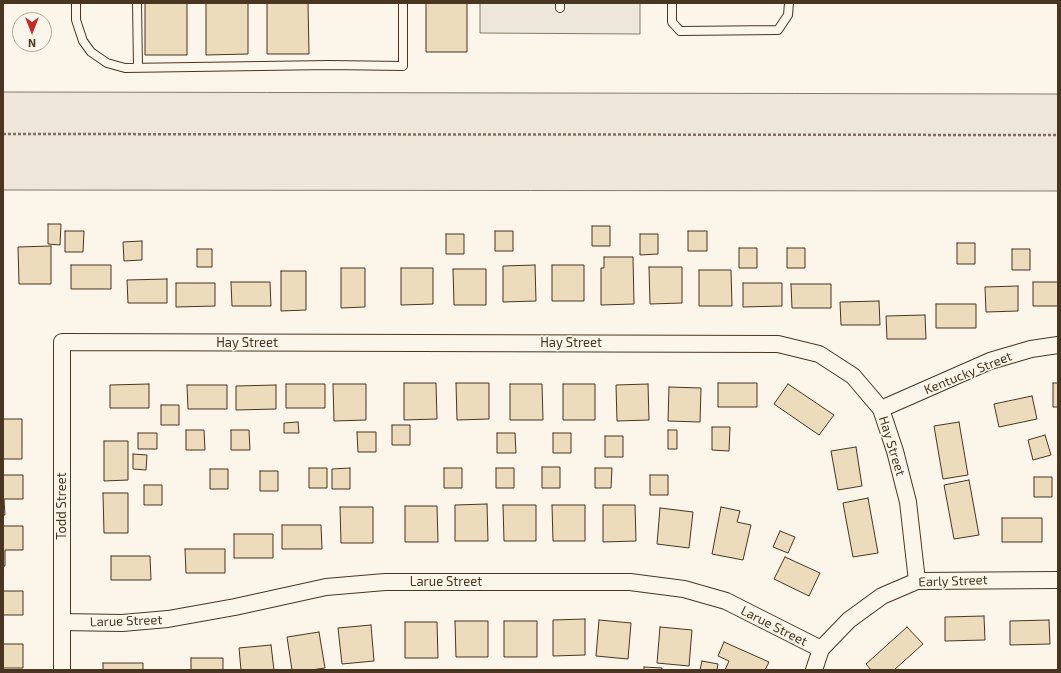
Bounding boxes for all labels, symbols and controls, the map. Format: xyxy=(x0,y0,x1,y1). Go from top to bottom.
north arrow xyxy=(12,12,52,52)
text: N xyxy=(28,37,36,50)
street label: Hay Street xyxy=(216,335,278,351)
street label: Hay Street xyxy=(540,335,602,351)
street label: Kentucky Street xyxy=(922,348,1014,398)
street label: Hay Street xyxy=(876,414,908,478)
street label: Todd Street xyxy=(54,472,70,540)
street label: Early Street xyxy=(918,572,988,590)
street label: Larue Street xyxy=(410,574,482,590)
street label: Larue Street xyxy=(738,603,810,649)
street label: Larue Street xyxy=(90,612,162,630)

